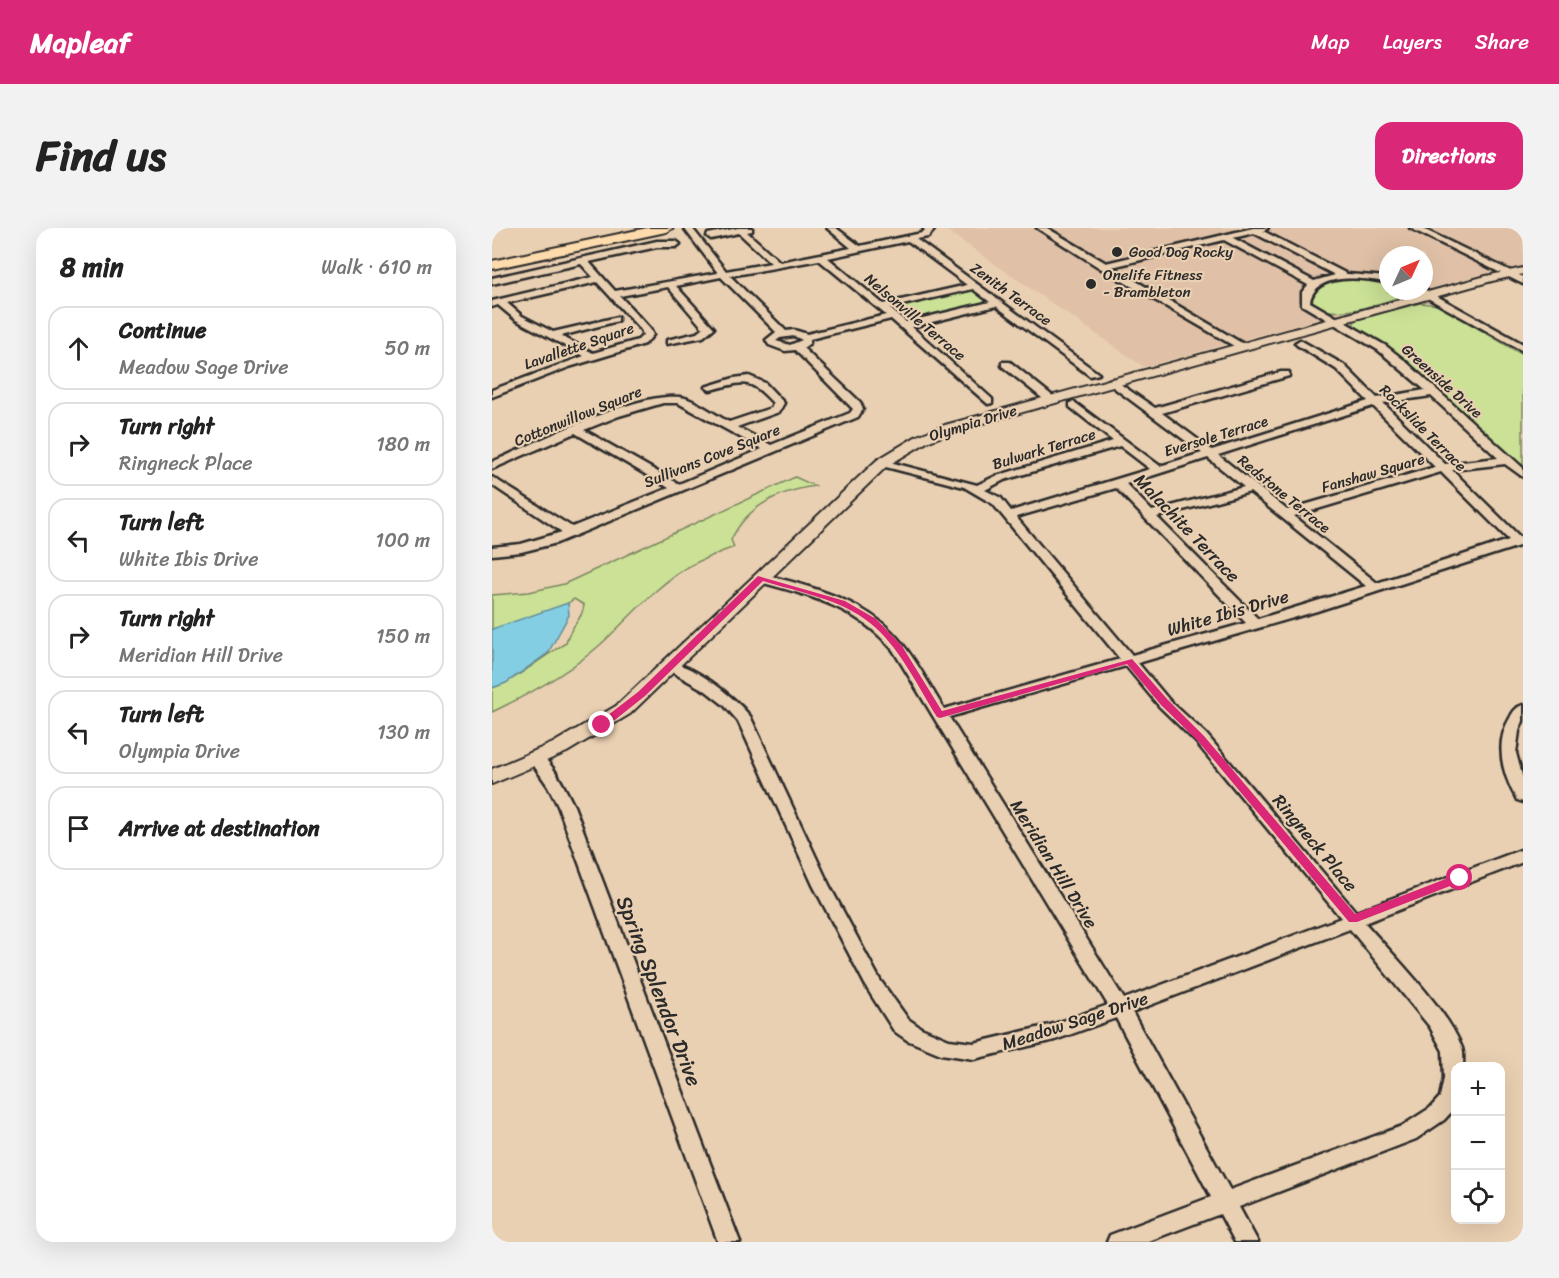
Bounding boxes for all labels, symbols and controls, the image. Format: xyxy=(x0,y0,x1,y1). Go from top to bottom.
text: Mapleaf xyxy=(30,18,130,67)
text: Map xyxy=(1311,23,1350,61)
text: Layers xyxy=(1383,23,1442,61)
text: Share xyxy=(1475,23,1529,61)
text: Find us xyxy=(36,119,166,193)
button: Directions xyxy=(1375,122,1523,190)
place label: Good Dog Rocky xyxy=(1129,239,1233,265)
text: 8 min xyxy=(60,244,124,290)
marker: Good Dog Rocky xyxy=(1110,245,1124,259)
north arrow xyxy=(1379,246,1433,300)
text: Walk · 610 m xyxy=(321,250,432,285)
street label: Zenith Terrace xyxy=(965,255,1058,333)
place label: Onelife Fitness - Brambleton xyxy=(1103,262,1202,305)
street label: Nelsonville Terrace xyxy=(858,267,972,368)
marker: Onelife Fitness - Brambleton xyxy=(1084,277,1098,291)
text: Continue xyxy=(119,311,207,350)
street label: Lavallette Square xyxy=(520,315,638,377)
text: 50 m xyxy=(385,331,430,366)
icon: ahead xyxy=(62,332,95,365)
street label: Greenside Drive xyxy=(1395,337,1489,425)
text: Meadow Sage Drive xyxy=(119,350,289,385)
street label: Cottonwillow Square xyxy=(510,378,646,454)
street label: Rockslide Terrace xyxy=(1373,378,1473,478)
street label: Olympia Drive xyxy=(926,397,1020,449)
text: Turn right xyxy=(119,407,214,446)
street label: Eversole Terrace xyxy=(1161,408,1271,464)
street label: Sullivans Cove Square xyxy=(640,417,784,495)
street label: Bulwark Terrace xyxy=(989,421,1099,477)
text: 180 m xyxy=(376,427,430,462)
icon: right xyxy=(62,428,95,461)
text: Ringneck Place xyxy=(119,446,253,481)
street label: Fanshaw Square xyxy=(1318,446,1428,500)
street label: Redstone Terrace xyxy=(1232,448,1336,540)
street label: Malachite Terrace xyxy=(1126,466,1248,590)
text: Turn left xyxy=(119,503,204,542)
text: 100 m xyxy=(376,523,430,558)
icon: left xyxy=(62,524,95,557)
text: White Ibis Drive xyxy=(119,542,258,577)
street label: White Ibis Drive xyxy=(1163,580,1293,646)
text: Turn right xyxy=(119,599,214,638)
text: 150 m xyxy=(376,619,430,654)
icon: right xyxy=(62,620,95,653)
text: Meridian Hill Drive xyxy=(119,638,283,673)
text: Turn left xyxy=(119,695,204,734)
route end xyxy=(588,711,614,737)
text: 130 m xyxy=(377,715,430,750)
icon: left xyxy=(62,716,95,749)
text: Olympia Drive xyxy=(119,734,240,769)
street label: Ringneck Place xyxy=(1264,787,1366,899)
street label: Meridian Hill Drive xyxy=(1001,793,1107,935)
text: Arrive at destination xyxy=(119,809,320,848)
icon: arrive xyxy=(62,812,95,845)
route start xyxy=(1446,864,1472,890)
street label: Spring Splendor Drive xyxy=(605,890,713,1092)
street label: Meadow Sage Drive xyxy=(997,982,1153,1060)
map controls xyxy=(1451,1062,1505,1224)
button: + xyxy=(1451,1062,1505,1116)
button: − xyxy=(1451,1116,1505,1170)
button: locate xyxy=(1451,1170,1505,1224)

